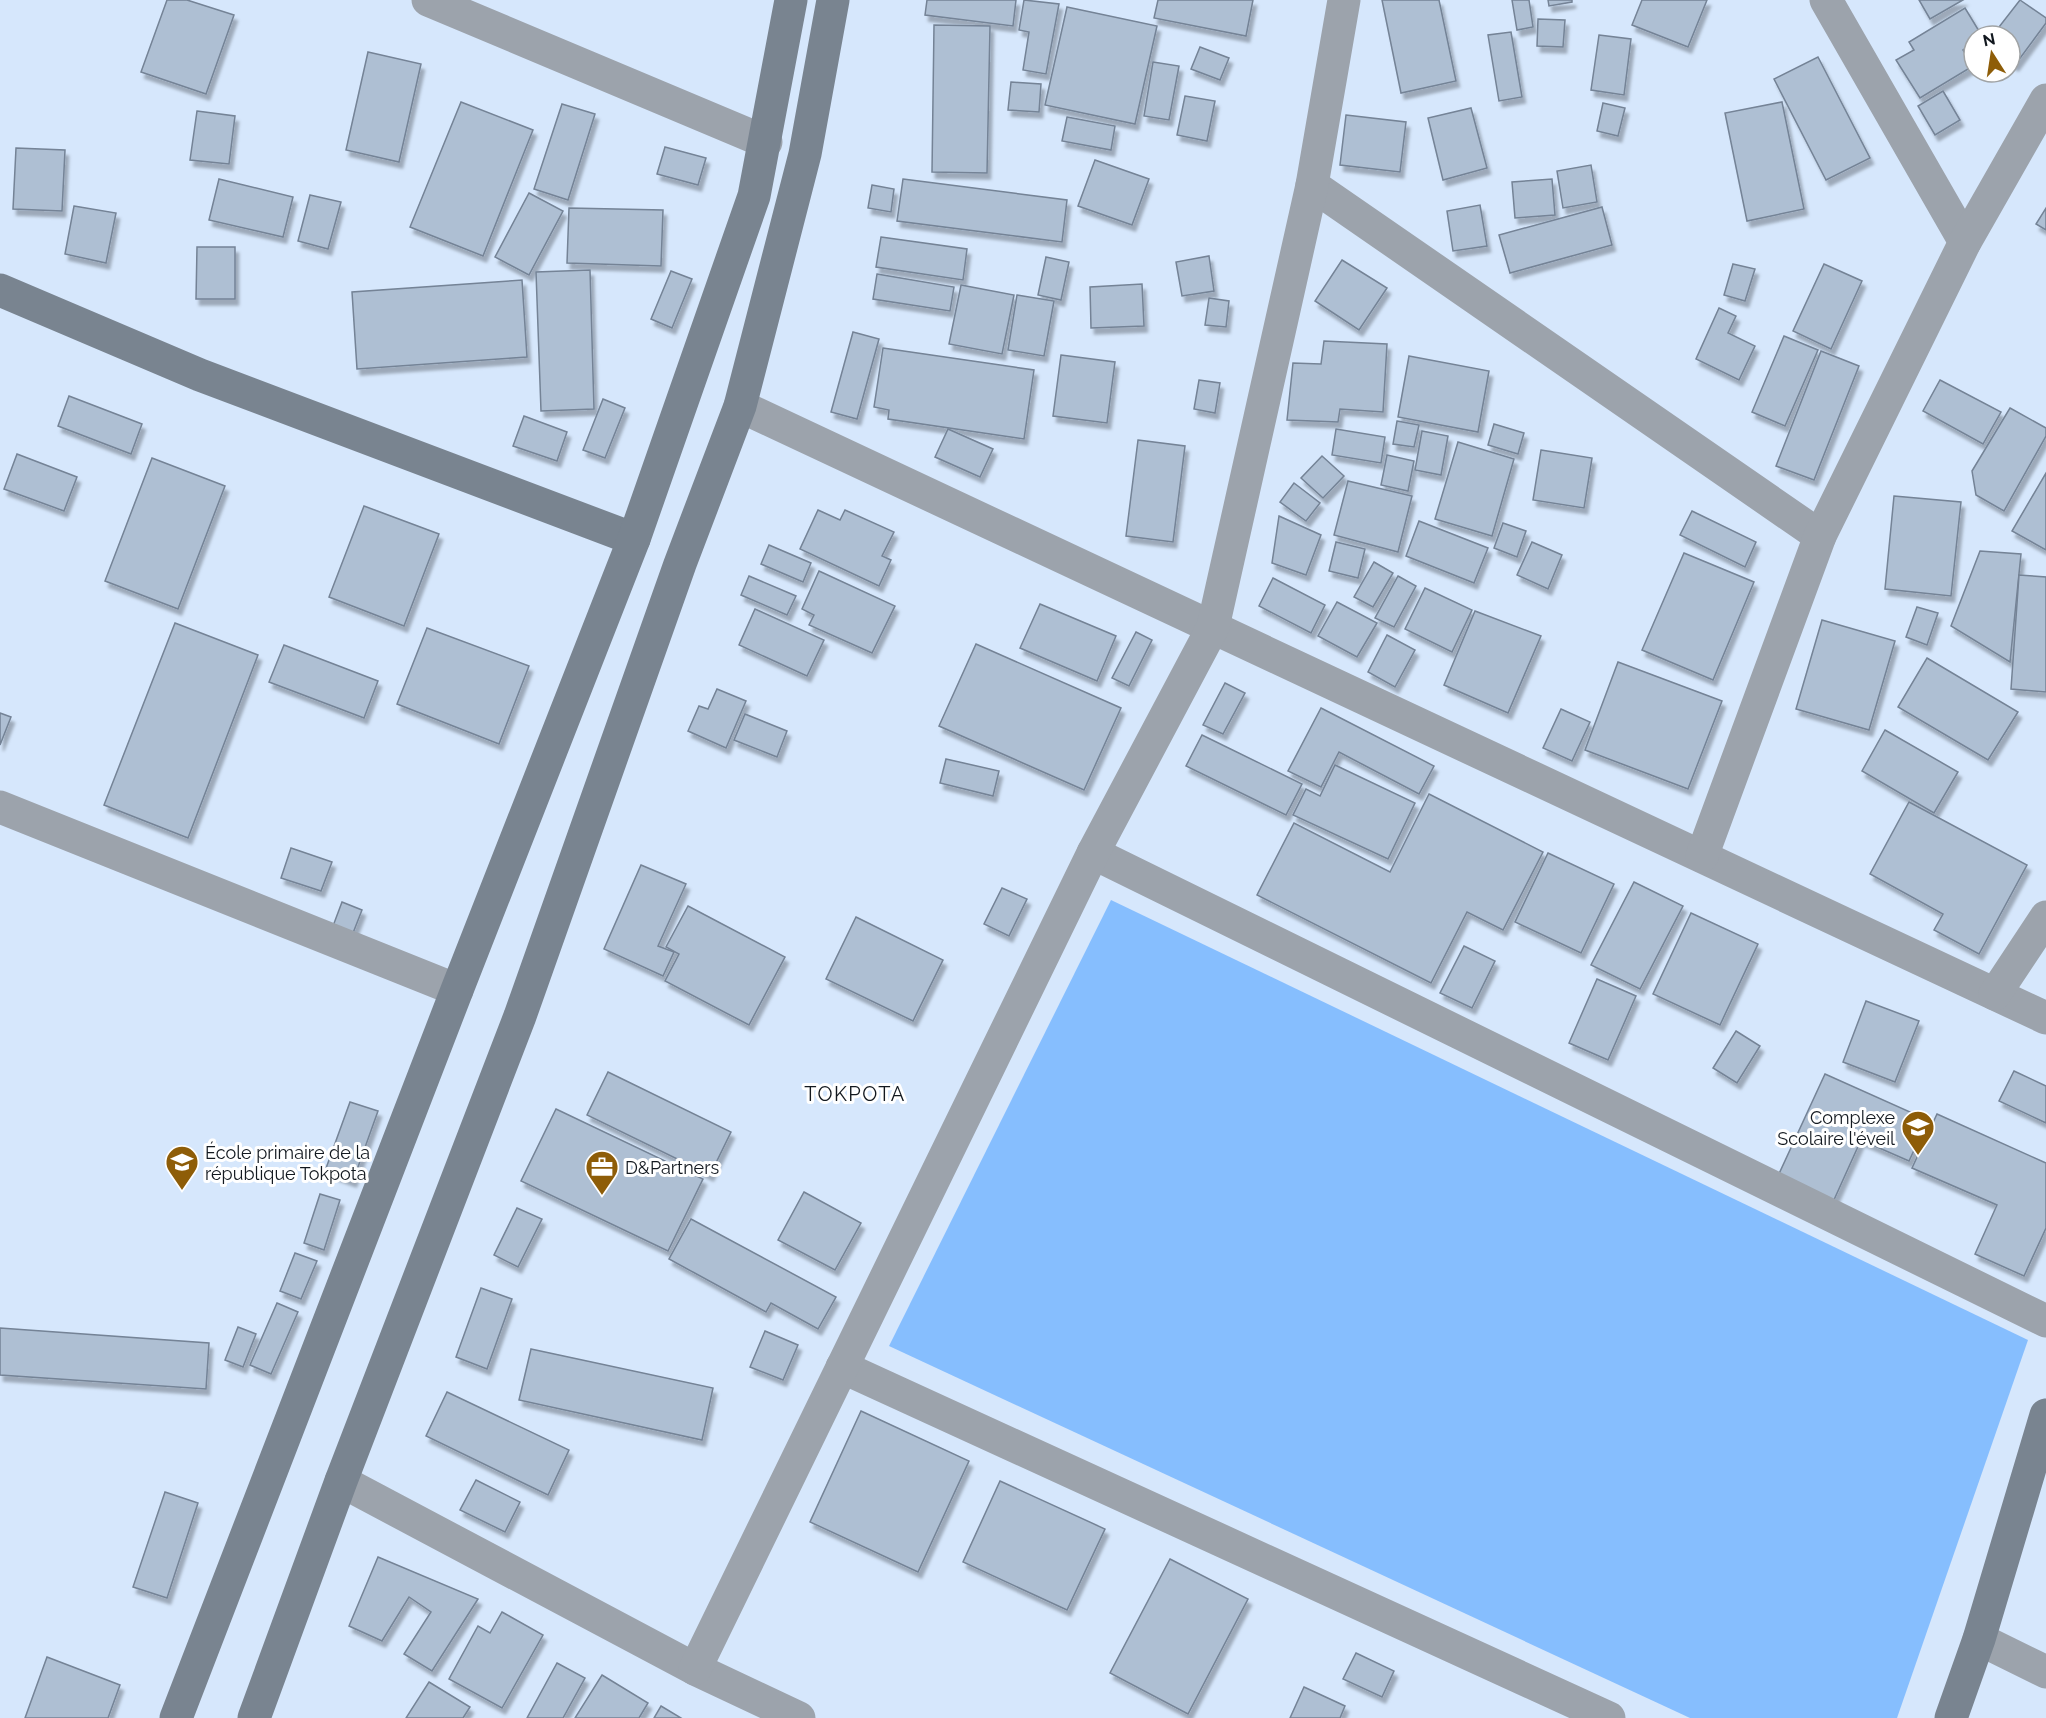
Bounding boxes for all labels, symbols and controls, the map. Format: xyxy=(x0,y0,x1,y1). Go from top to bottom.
north arrow xyxy=(1962,24,2022,84)
text: N xyxy=(1981,29,1997,50)
district label: TOKPOTA xyxy=(804,1082,906,1106)
place label: Complexe Scolaire l'éveil xyxy=(1777,1107,1895,1149)
school or university icon: Complexe Scolaire l'éveil xyxy=(1900,1109,1936,1156)
place label: École primaire de la république Tokpota xyxy=(205,1141,370,1184)
school or university icon: École primaire de la république Tokpota xyxy=(164,1144,200,1191)
office icon: D&Partners xyxy=(584,1149,620,1196)
place label: D&Partners xyxy=(625,1157,720,1178)

